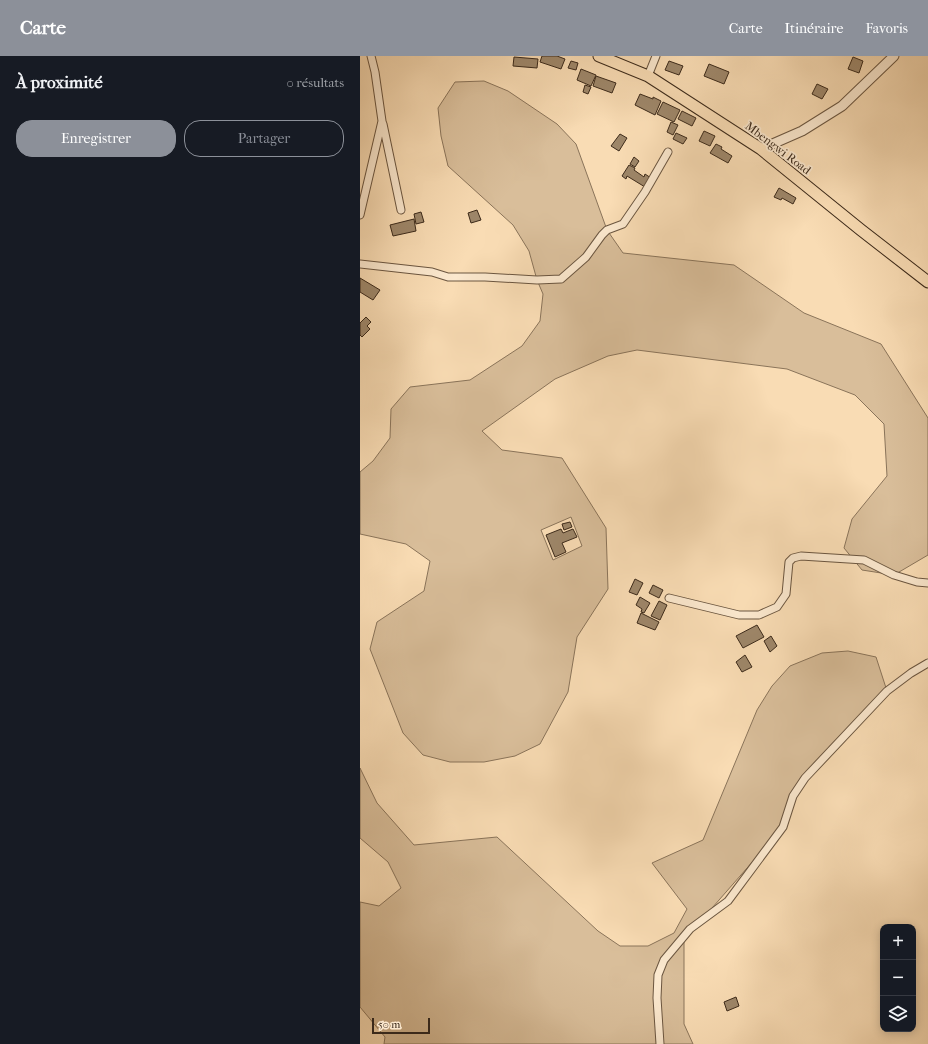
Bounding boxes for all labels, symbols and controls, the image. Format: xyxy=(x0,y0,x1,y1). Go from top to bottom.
text: Carte xyxy=(20,17,66,39)
text: Carte xyxy=(729,20,763,37)
text: Itinéraire xyxy=(785,20,843,37)
text: Favoris xyxy=(865,20,908,37)
text: À proximité xyxy=(16,72,103,92)
text: 0 résultats xyxy=(286,75,344,90)
street label: Mbengwi Road xyxy=(742,119,814,178)
button: Enregistrer xyxy=(16,120,176,157)
button: Partager xyxy=(184,120,344,157)
map controls xyxy=(880,924,916,1032)
button: + xyxy=(880,924,916,960)
button: − xyxy=(880,960,916,996)
button: layers xyxy=(880,996,916,1032)
scale bar xyxy=(372,1016,430,1035)
text: 50 m xyxy=(378,1018,400,1031)

